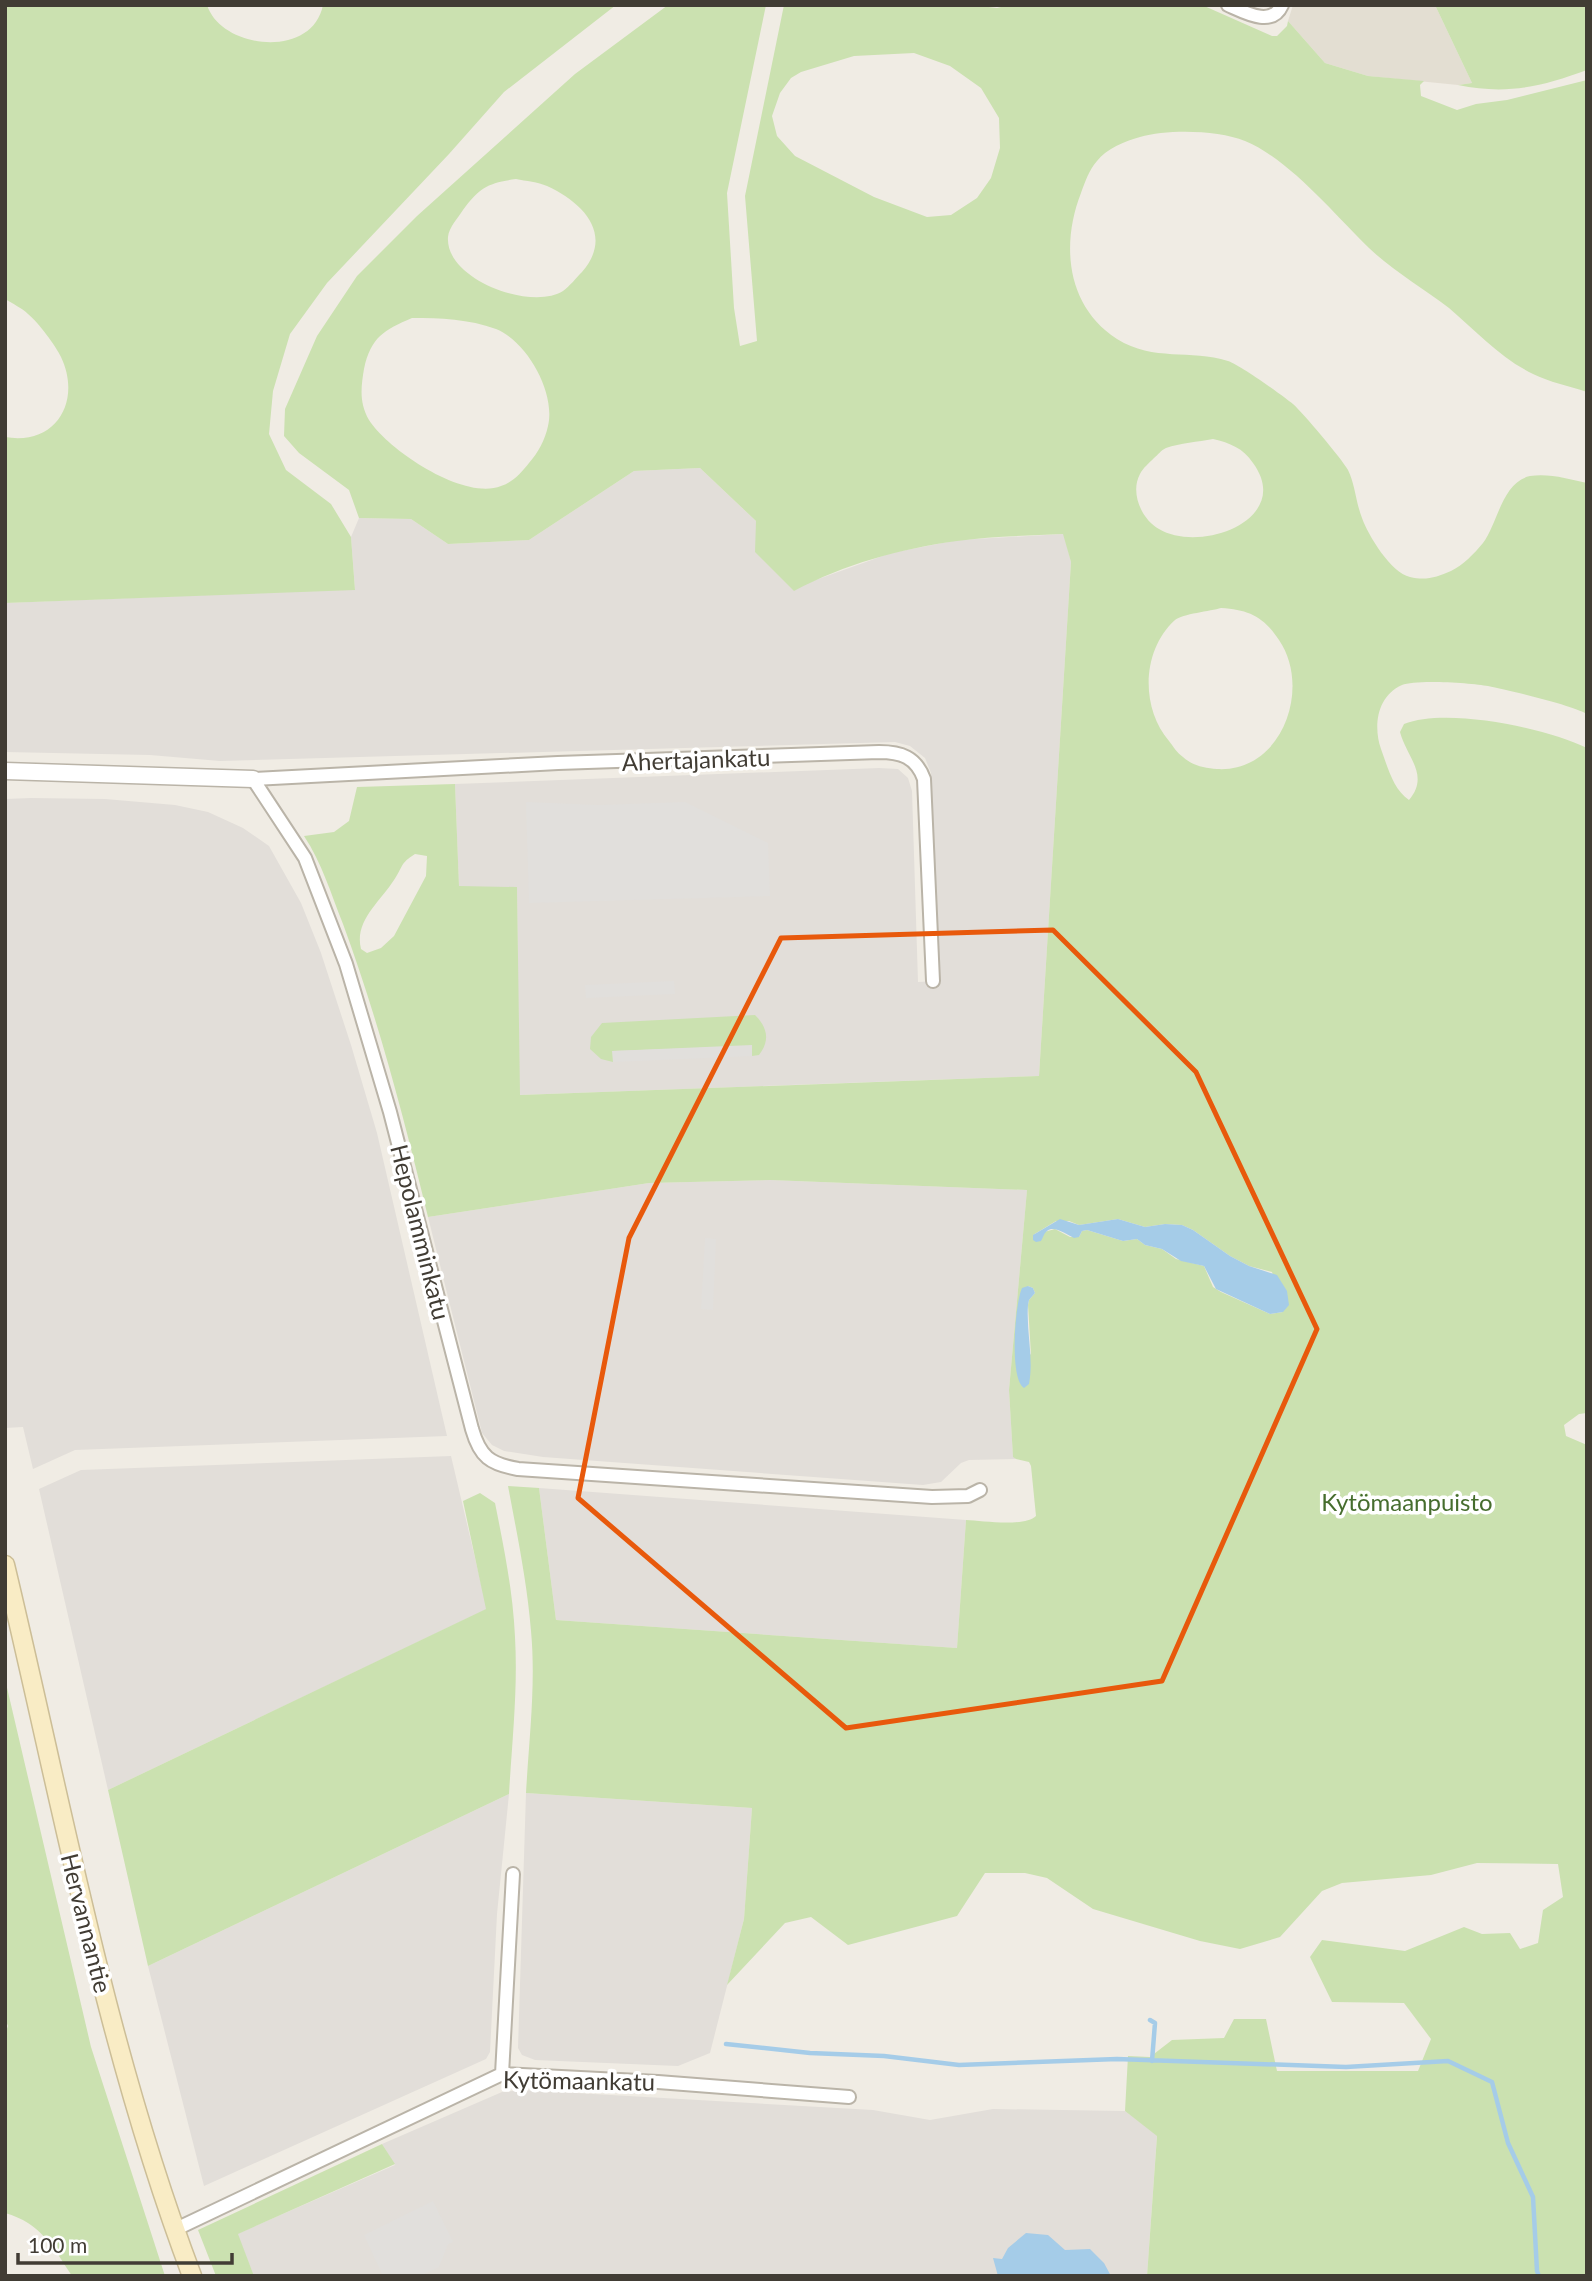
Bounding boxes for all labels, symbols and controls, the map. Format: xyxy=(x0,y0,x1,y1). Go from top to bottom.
street label: Ahertajankatu xyxy=(621,742,771,776)
street label: Hepolamminkatu xyxy=(385,1141,457,1323)
park label: Kytömaanpuisto xyxy=(1321,1487,1493,1516)
street label: Hervannantie xyxy=(56,1850,118,1996)
street label: Kytömaankatu xyxy=(503,2064,655,2096)
scale bar xyxy=(18,2222,231,2266)
text: 100 m xyxy=(28,2232,87,2257)

